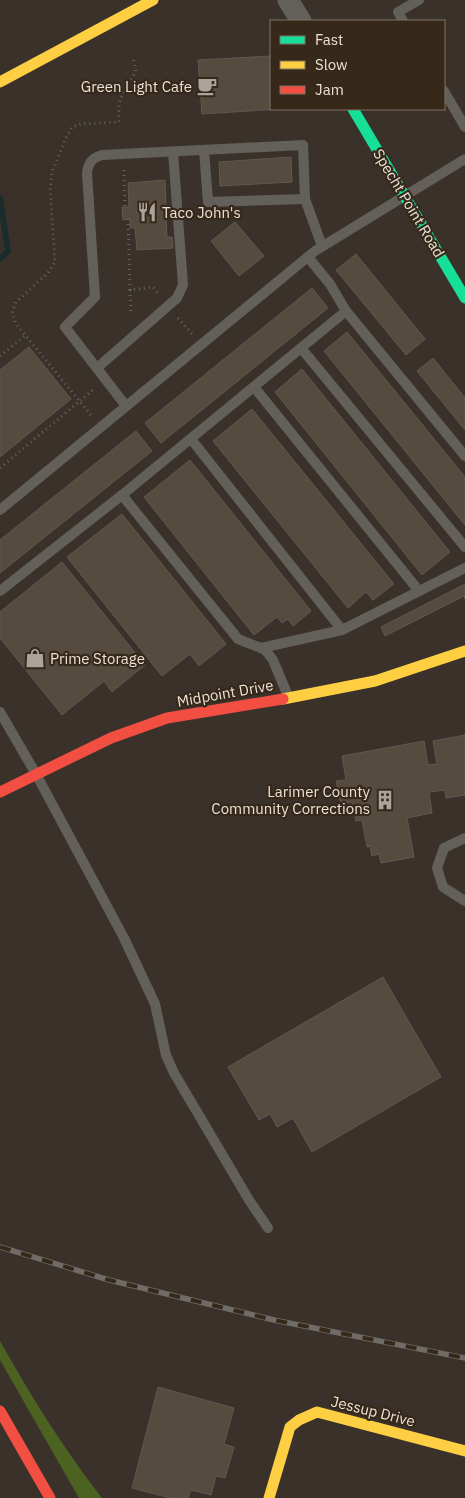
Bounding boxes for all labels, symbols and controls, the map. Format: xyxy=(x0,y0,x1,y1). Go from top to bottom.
legend xyxy=(270,20,445,110)
text: Fast xyxy=(315,30,343,49)
text: Slow xyxy=(315,55,348,74)
cafe icon: Green Light Cafe xyxy=(196,75,218,97)
place label: Green Light Cafe xyxy=(81,77,192,96)
text: Jam xyxy=(315,80,344,99)
street label: Specht Point Road xyxy=(369,145,449,261)
restaurant icon: Taco John's xyxy=(136,201,158,223)
place label: Taco John's xyxy=(162,203,241,222)
shop icon: Prime Storage xyxy=(24,647,46,669)
place label: Prime Storage xyxy=(50,649,145,668)
street label: Midpoint Drive xyxy=(175,675,275,711)
place label: Larimer County Community Corrections xyxy=(211,782,371,818)
building icon: Larimer County Community Corrections xyxy=(374,789,396,811)
street label: Jessup Drive xyxy=(329,1391,417,1431)

